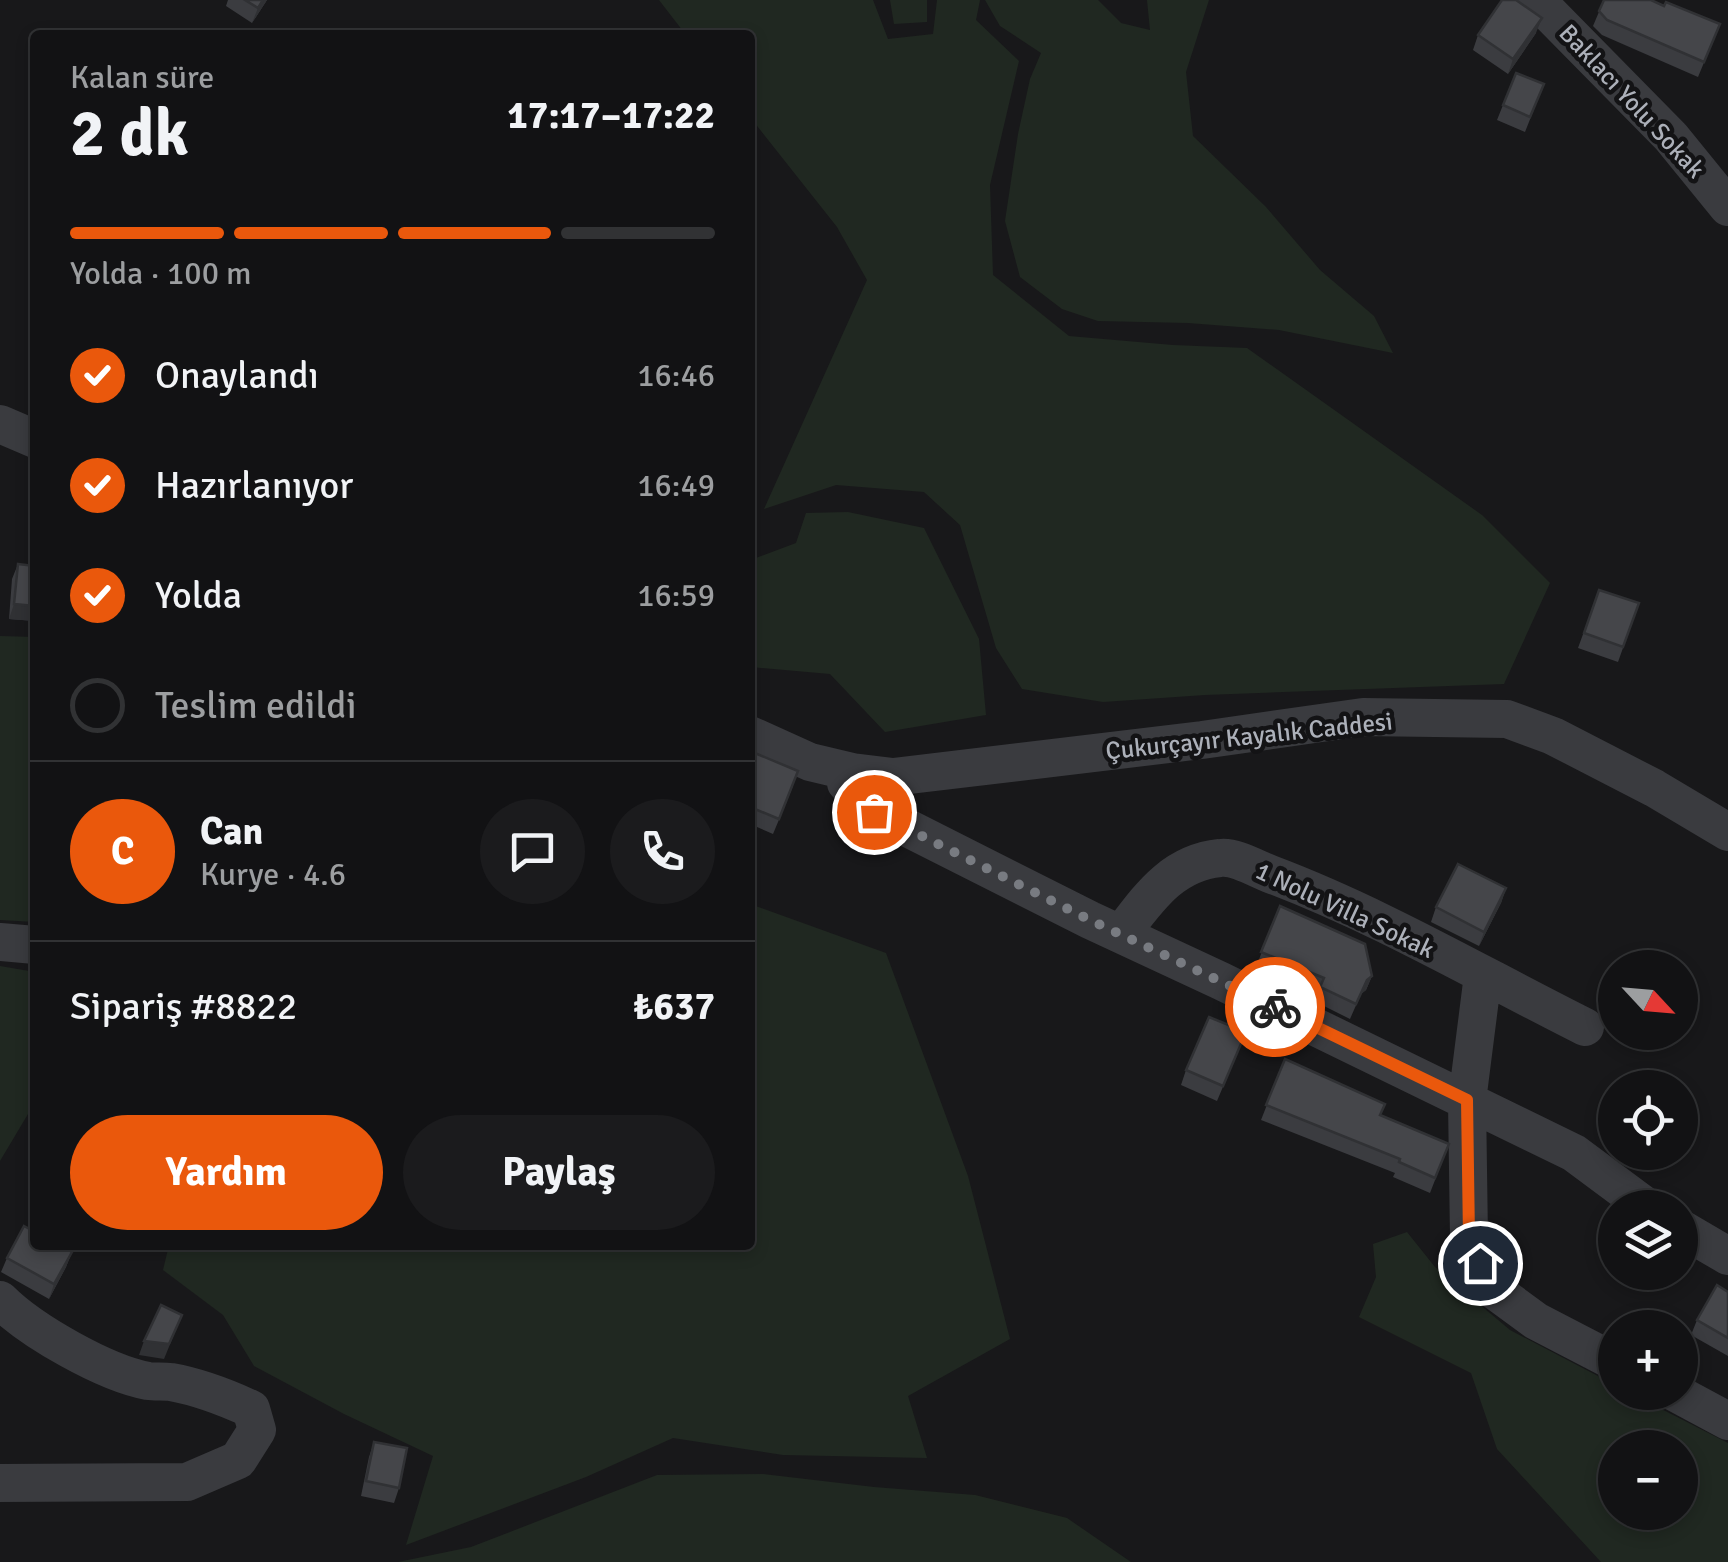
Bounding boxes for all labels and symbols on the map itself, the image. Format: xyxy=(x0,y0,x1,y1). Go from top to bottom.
street label: Baklacı Yolu Sokak xyxy=(1553,18,1712,185)
street label: Çukurçayır Kayalık Caddesi xyxy=(1104,706,1394,766)
pin xyxy=(832,770,917,855)
street label: 1 Nolu Villa Sokak xyxy=(1251,855,1440,965)
north arrow xyxy=(1598,950,1698,1050)
courier xyxy=(1225,957,1325,1057)
pin xyxy=(1438,1221,1523,1306)

